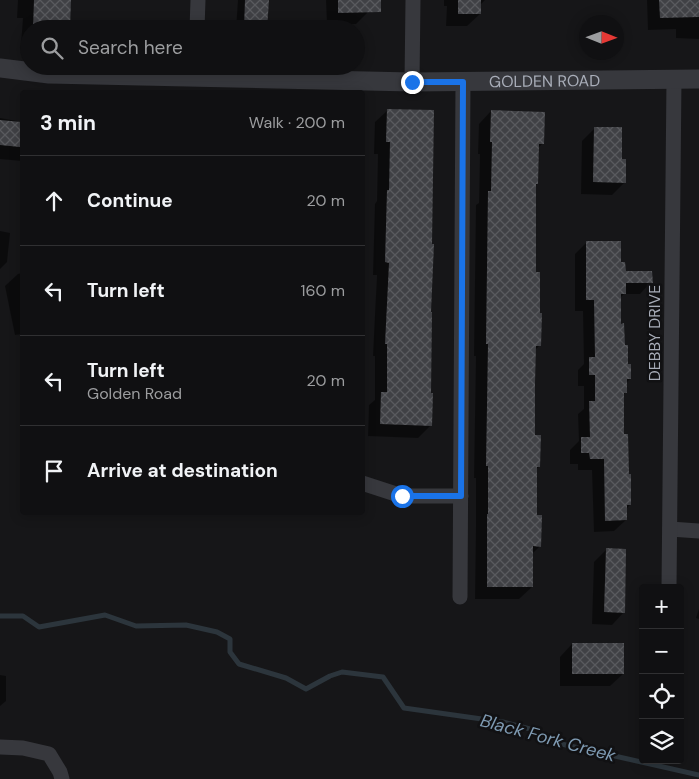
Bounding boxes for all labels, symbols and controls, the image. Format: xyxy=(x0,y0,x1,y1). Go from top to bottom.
north arrow xyxy=(579,15,624,60)
search box xyxy=(20,20,365,75)
icon: search xyxy=(38,34,66,62)
text: Search here xyxy=(78,35,183,60)
street label: GOLDEN ROAD xyxy=(489,70,600,92)
route end xyxy=(401,71,424,94)
text: 3 min xyxy=(40,109,96,137)
text: Walk · 200 m xyxy=(249,112,345,133)
icon: ahead xyxy=(40,187,68,215)
text: Continue xyxy=(87,188,173,213)
text: 20 m xyxy=(306,190,345,211)
icon: left xyxy=(40,277,68,305)
text: Turn left xyxy=(87,278,165,303)
text: 160 m xyxy=(301,280,345,301)
street label: DEBBY DRIVE xyxy=(644,285,665,381)
text: Turn left xyxy=(87,358,165,383)
icon: left xyxy=(40,367,68,395)
text: 20 m xyxy=(306,370,345,391)
text: Golden Road xyxy=(87,383,182,404)
icon: arrive xyxy=(40,457,68,485)
text: Arrive at destination xyxy=(87,458,278,483)
route start xyxy=(391,485,414,508)
map controls xyxy=(639,584,684,764)
button: + xyxy=(639,584,684,629)
button: − xyxy=(639,629,684,674)
button: locate xyxy=(639,674,684,719)
water label: Black Fork Creek xyxy=(478,708,619,768)
button: layers xyxy=(639,719,684,764)

